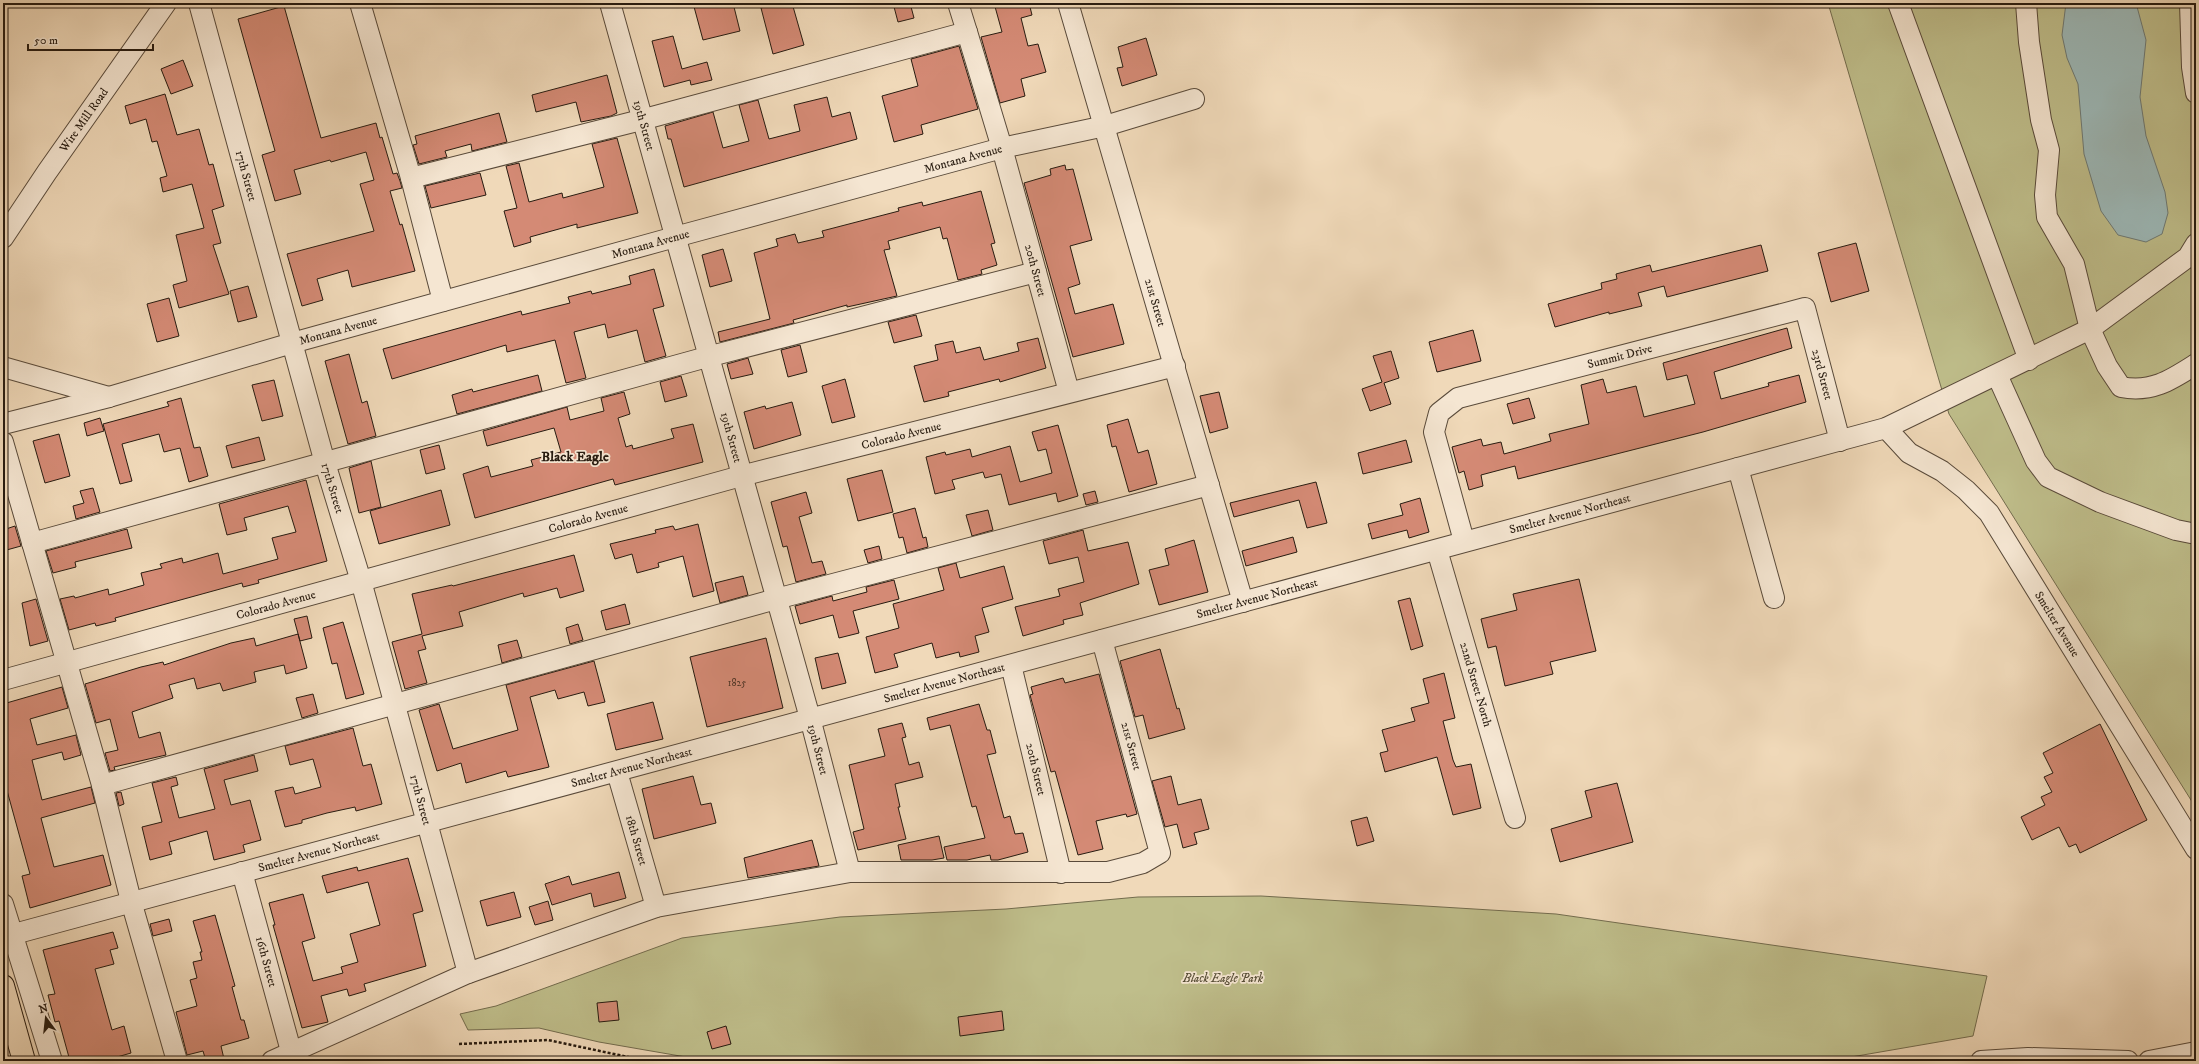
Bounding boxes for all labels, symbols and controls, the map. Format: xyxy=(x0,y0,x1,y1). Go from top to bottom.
scale bar xyxy=(28,26,153,52)
text: 50 m xyxy=(34,33,58,48)
street label: Wire Mill Road xyxy=(55,85,111,156)
street label: 19th Street xyxy=(630,98,658,152)
street label: Montana Avenue xyxy=(922,141,1004,176)
street label: 17th Street xyxy=(232,149,260,203)
street label: Montana Avenue xyxy=(610,226,691,262)
street label: 20th Street xyxy=(1021,243,1050,298)
street label: 21st Street xyxy=(1141,277,1170,328)
street label: Montana Avenue xyxy=(297,312,379,348)
street label: Summit Drive xyxy=(1586,340,1654,372)
street label: 23rd Street xyxy=(1809,347,1836,401)
street label: 19th Street xyxy=(717,411,746,464)
street label: Colorado Avenue xyxy=(860,418,943,453)
district label: Black Eagle xyxy=(541,448,609,466)
street label: 17th Street xyxy=(318,461,347,515)
street label: Smelter Avenue Northeast xyxy=(1508,490,1632,537)
street label: Colorado Avenue xyxy=(547,500,629,536)
street label: Smelter Avenue Northeast xyxy=(1195,574,1319,622)
street label: Colorado Avenue xyxy=(234,586,317,623)
street label: Smelter Avenue xyxy=(2031,588,2083,660)
street label: 22nd Street North xyxy=(1457,640,1496,729)
street label: Smelter Avenue Northeast xyxy=(882,659,1007,706)
house number: 1825 xyxy=(728,677,746,689)
street label: 21st Street xyxy=(1117,720,1145,772)
street label: 19th Street xyxy=(804,723,832,776)
street label: 20th Street xyxy=(1022,741,1050,797)
street label: Smelter Avenue Northeast xyxy=(569,744,694,791)
street label: 17th Street xyxy=(407,773,435,827)
street label: 18th Street xyxy=(622,813,651,867)
street label: Smelter Avenue Northeast xyxy=(256,828,381,875)
street label: 16th Street xyxy=(252,935,281,989)
park label: Black Eagle Park xyxy=(1182,971,1263,986)
north arrow xyxy=(26,998,66,1038)
text: N xyxy=(37,1001,50,1017)

